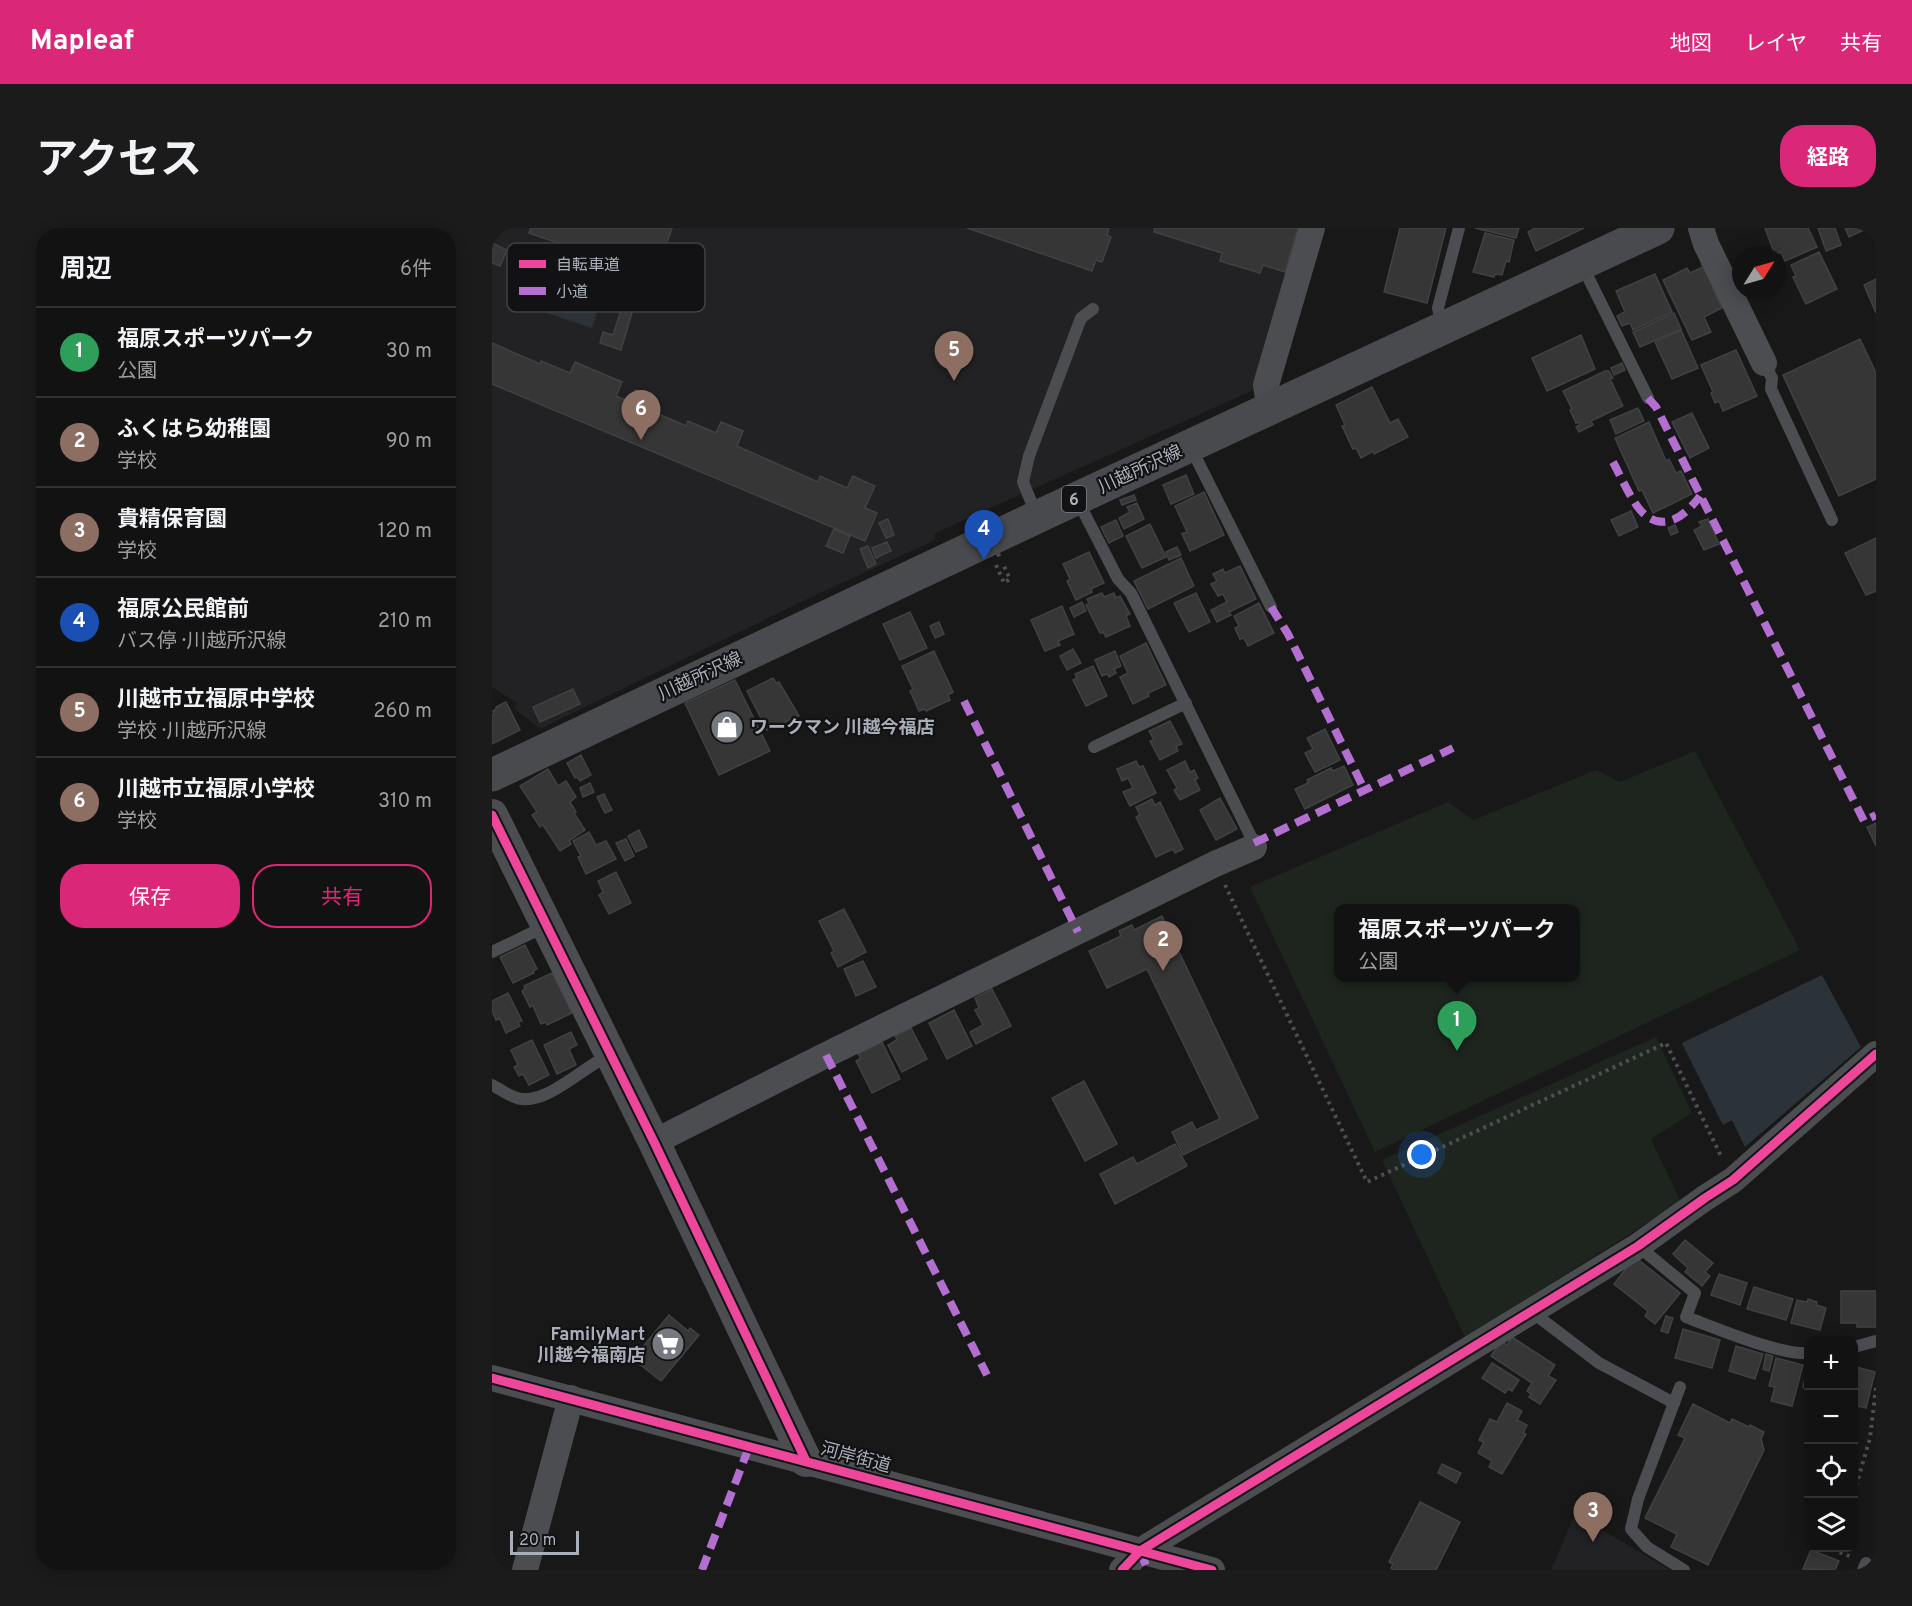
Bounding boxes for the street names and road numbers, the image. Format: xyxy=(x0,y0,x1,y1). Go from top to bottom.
street label: 川越所沢線 xyxy=(1095,441,1186,500)
road number: 6 xyxy=(1062,486,1086,512)
street label: 川越所沢線 xyxy=(655,648,746,707)
street label: 河岸街道 xyxy=(818,1438,893,1479)

